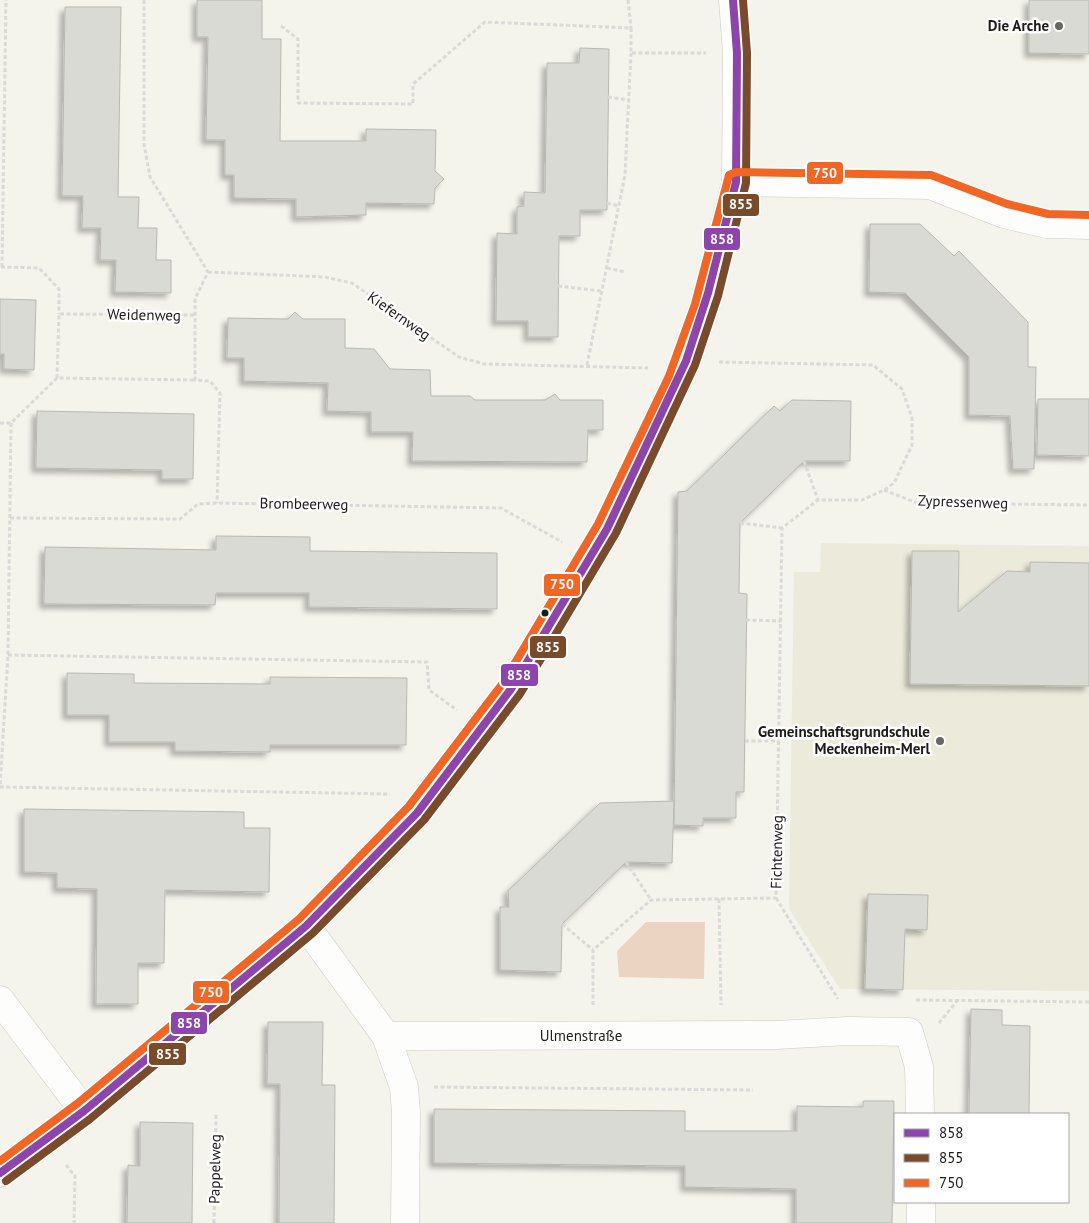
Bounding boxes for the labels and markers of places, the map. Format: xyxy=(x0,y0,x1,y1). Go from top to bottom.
place label: Die Arche xyxy=(988,16,1049,35)
marker: Die Arche xyxy=(1053,20,1065,32)
unlabelled marker xyxy=(540,608,550,618)
place label: Gemeinschaftsgrundschule Meckenheim-Merl xyxy=(758,722,931,758)
marker: Gemeinschaftsgrundschule Meckenheim-Merl xyxy=(934,735,946,747)

